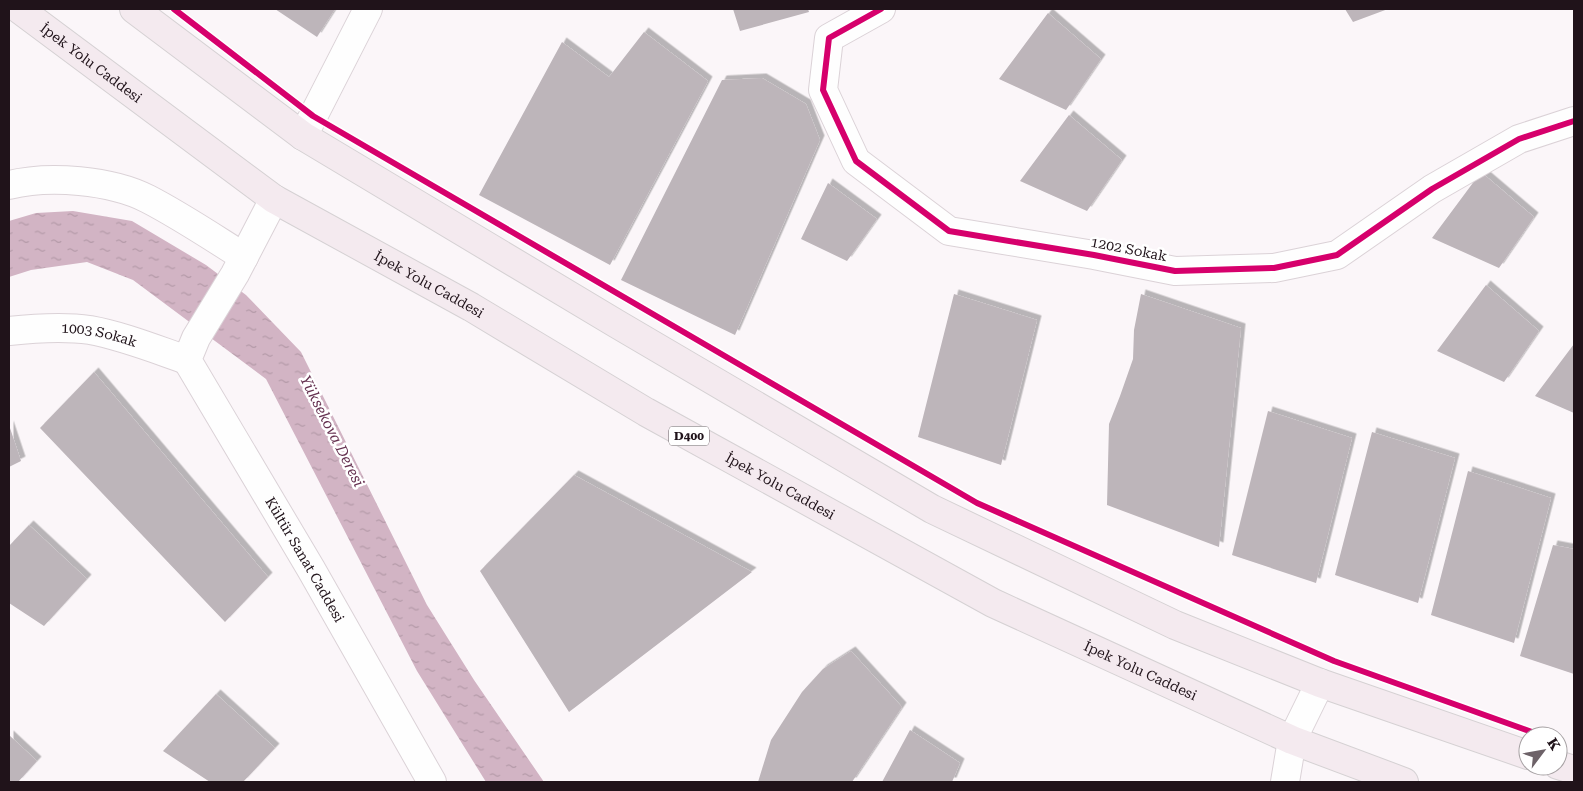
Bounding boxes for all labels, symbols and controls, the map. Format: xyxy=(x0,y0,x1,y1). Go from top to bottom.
street label: İpek Yolu Caddesi xyxy=(37,20,145,106)
street label: 1202 Sokak xyxy=(1090,234,1169,264)
street label: İpek Yolu Caddesi xyxy=(372,248,487,321)
street label: 1003 Sokak xyxy=(61,320,139,350)
water label: Yüksekova Deresi xyxy=(296,372,368,490)
road number: D400 xyxy=(669,426,709,446)
street label: İpek Yolu Caddesi xyxy=(723,449,838,523)
street label: Kültür Sanat Caddesi xyxy=(262,494,348,625)
street label: İpek Yolu Caddesi xyxy=(1081,638,1200,704)
north arrow xyxy=(1518,726,1568,776)
text: K xyxy=(1544,735,1564,753)

